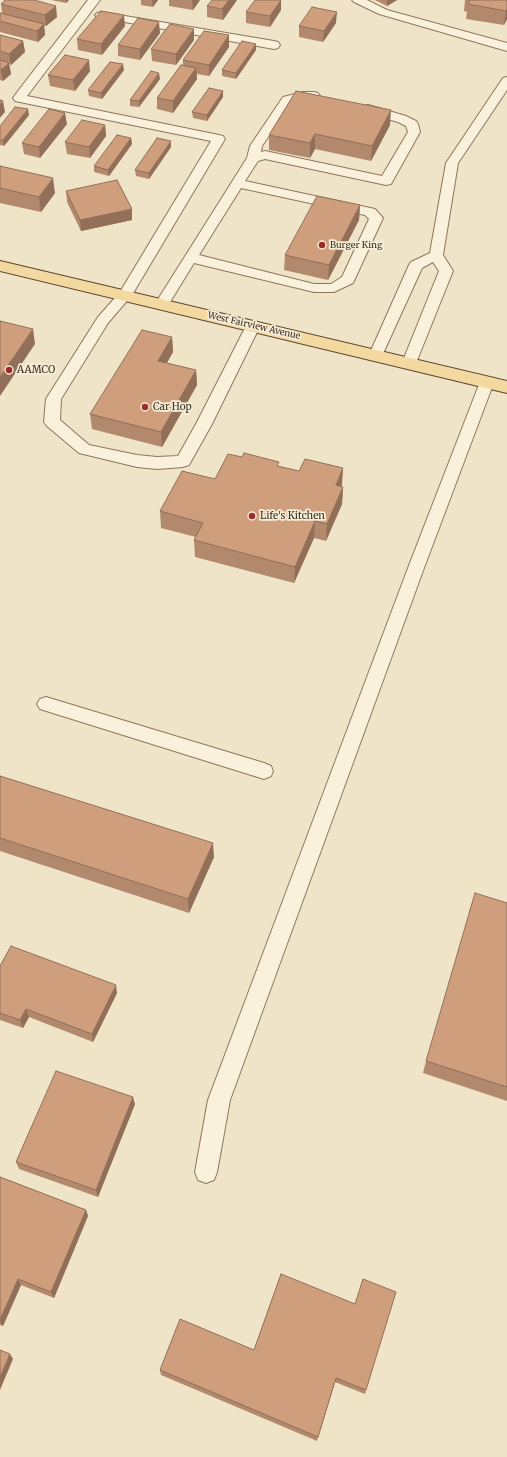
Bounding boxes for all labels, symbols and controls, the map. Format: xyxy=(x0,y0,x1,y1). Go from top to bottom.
marker: Burger King xyxy=(317,240,327,250)
place label: Burger King xyxy=(330,240,382,250)
street label: West Fairview Avenue xyxy=(207,310,301,342)
place label: AAMCO xyxy=(17,364,55,376)
marker: AAMCO xyxy=(4,365,14,375)
place label: Car Hop xyxy=(153,401,192,413)
marker: Car Hop xyxy=(140,402,150,412)
place label: Life's Kitchen xyxy=(260,510,325,522)
marker: Life's Kitchen xyxy=(247,511,257,521)

